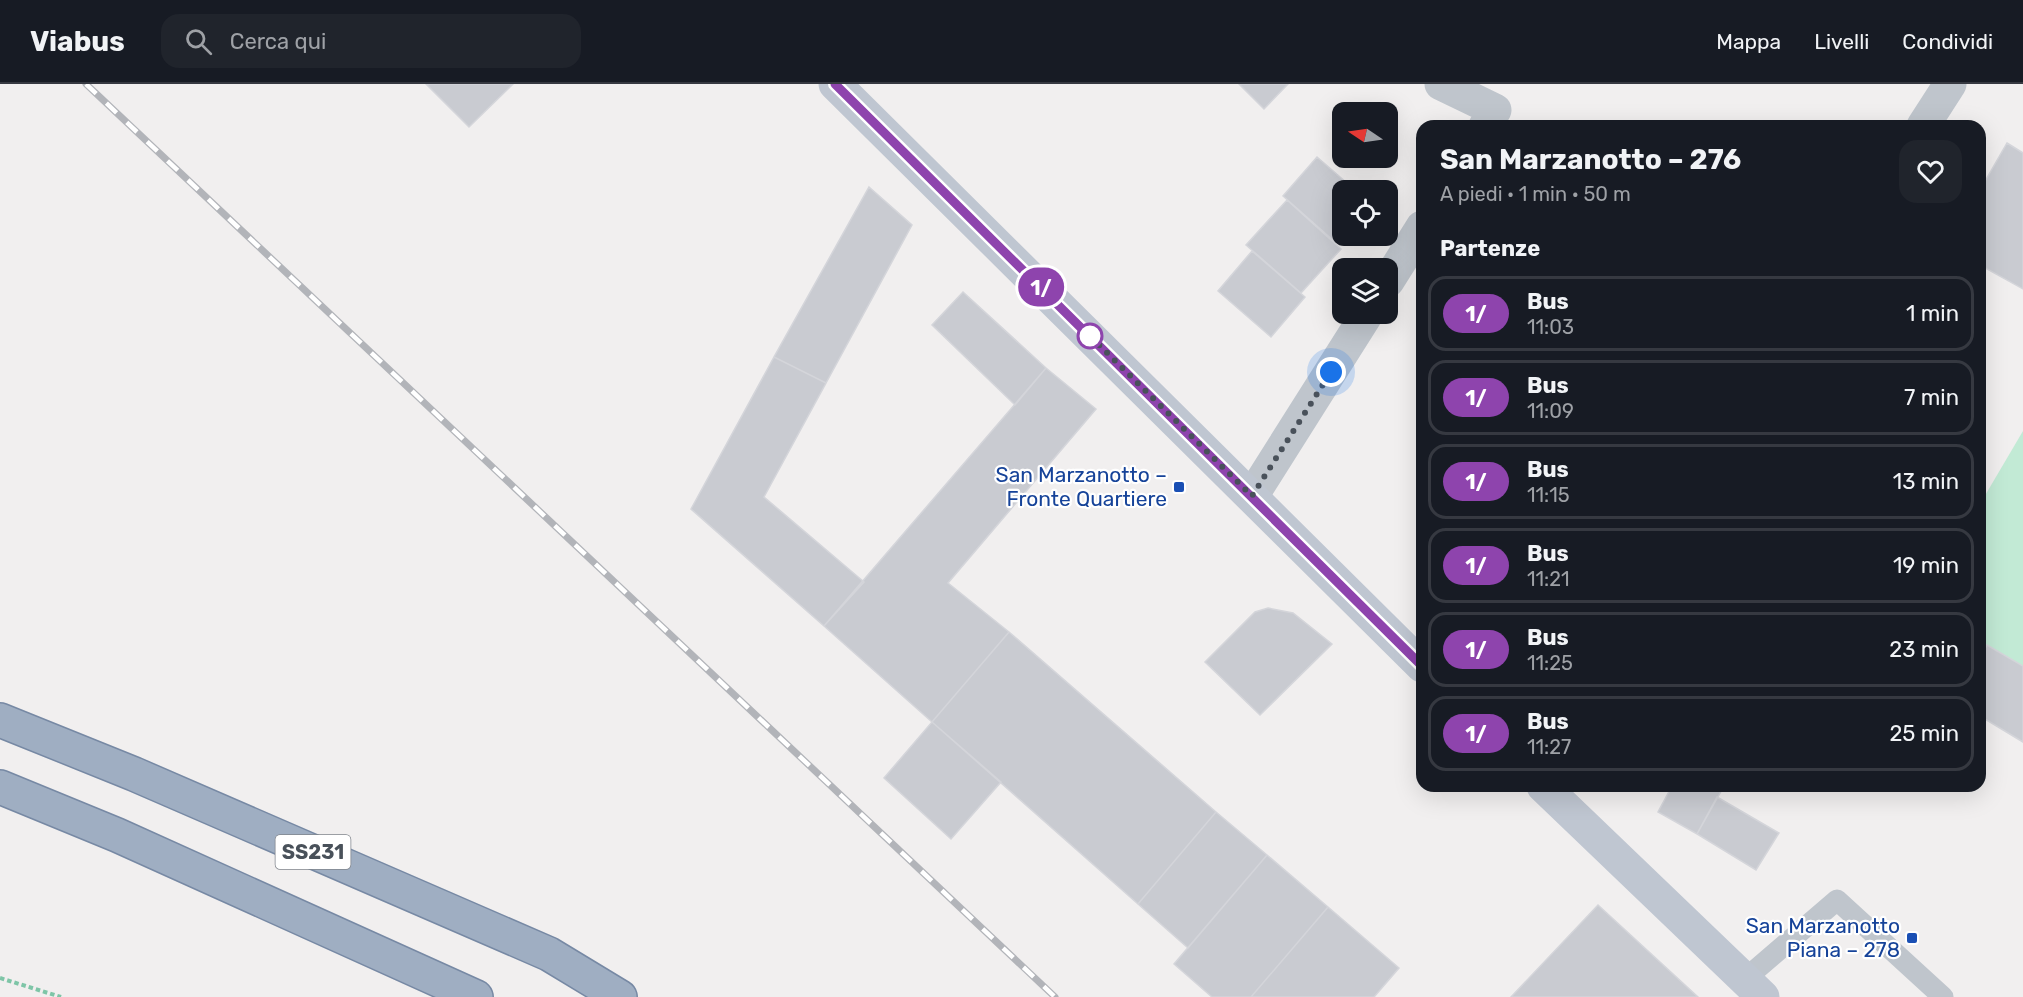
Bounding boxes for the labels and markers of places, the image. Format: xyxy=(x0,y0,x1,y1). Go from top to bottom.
unlabelled marker xyxy=(1077,323,1103,349)
place label: San Marzanotto – Fronte Quartiere xyxy=(996,462,1167,511)
marker: San Marzanotto – Fronte Quartiere xyxy=(1172,480,1186,494)
place label: San Marzanotto Piana – 278 xyxy=(1746,913,1900,962)
marker: San Marzanotto Piana – 278 xyxy=(1905,931,1919,945)

